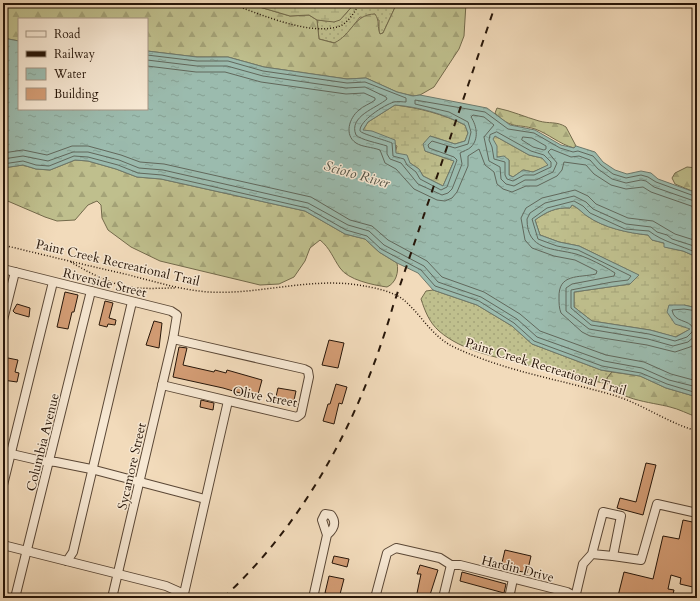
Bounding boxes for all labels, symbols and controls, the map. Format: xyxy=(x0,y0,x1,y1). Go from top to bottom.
legend xyxy=(18,18,148,110)
text: Road xyxy=(54,26,81,42)
text: Railway xyxy=(54,46,96,62)
text: Water xyxy=(53,66,87,82)
text: Building xyxy=(54,86,99,102)
water label: Scioto River xyxy=(322,156,392,193)
street label: Paint Creek Recreational Trail xyxy=(34,235,202,291)
street label: Riverside Street xyxy=(61,264,148,302)
street label: Paint Creek Recreational Trail xyxy=(463,334,629,400)
street label: Olive Street xyxy=(231,382,299,412)
street label: Columbia Avenue xyxy=(22,391,64,493)
street label: Sycamore Street xyxy=(113,421,151,511)
street label: Hardin Drive xyxy=(480,551,556,587)

